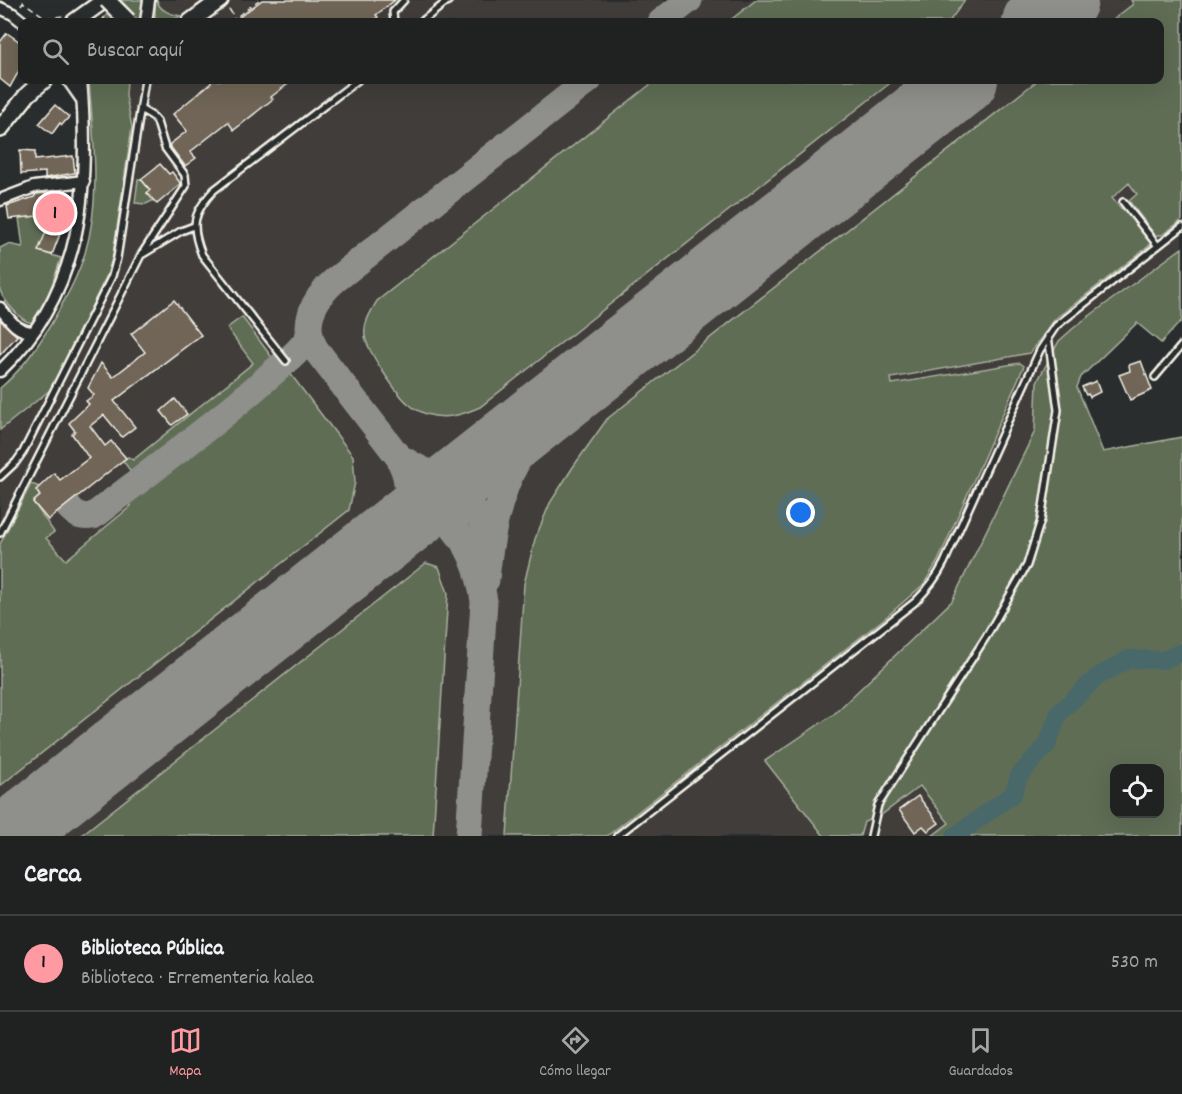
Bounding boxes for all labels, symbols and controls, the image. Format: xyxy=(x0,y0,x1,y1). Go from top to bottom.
search box xyxy=(18,18,1164,84)
icon: search xyxy=(39,35,72,68)
text: Buscar aquí xyxy=(87,36,182,67)
pin: 1 xyxy=(36,190,74,236)
your location xyxy=(786,498,815,527)
map controls xyxy=(1110,764,1164,818)
button: locate xyxy=(1110,764,1164,818)
text: Cerca xyxy=(24,857,81,894)
text: Biblioteca Pública xyxy=(81,934,223,965)
text: 1 xyxy=(41,949,46,977)
text: 530 m xyxy=(1111,949,1158,977)
text: Biblioteca · Errementeria kalea xyxy=(81,965,314,993)
tab: Mapa xyxy=(169,1024,202,1083)
tab: Cómo llegar xyxy=(539,1024,611,1083)
tab: Guardados xyxy=(948,1024,1013,1083)

